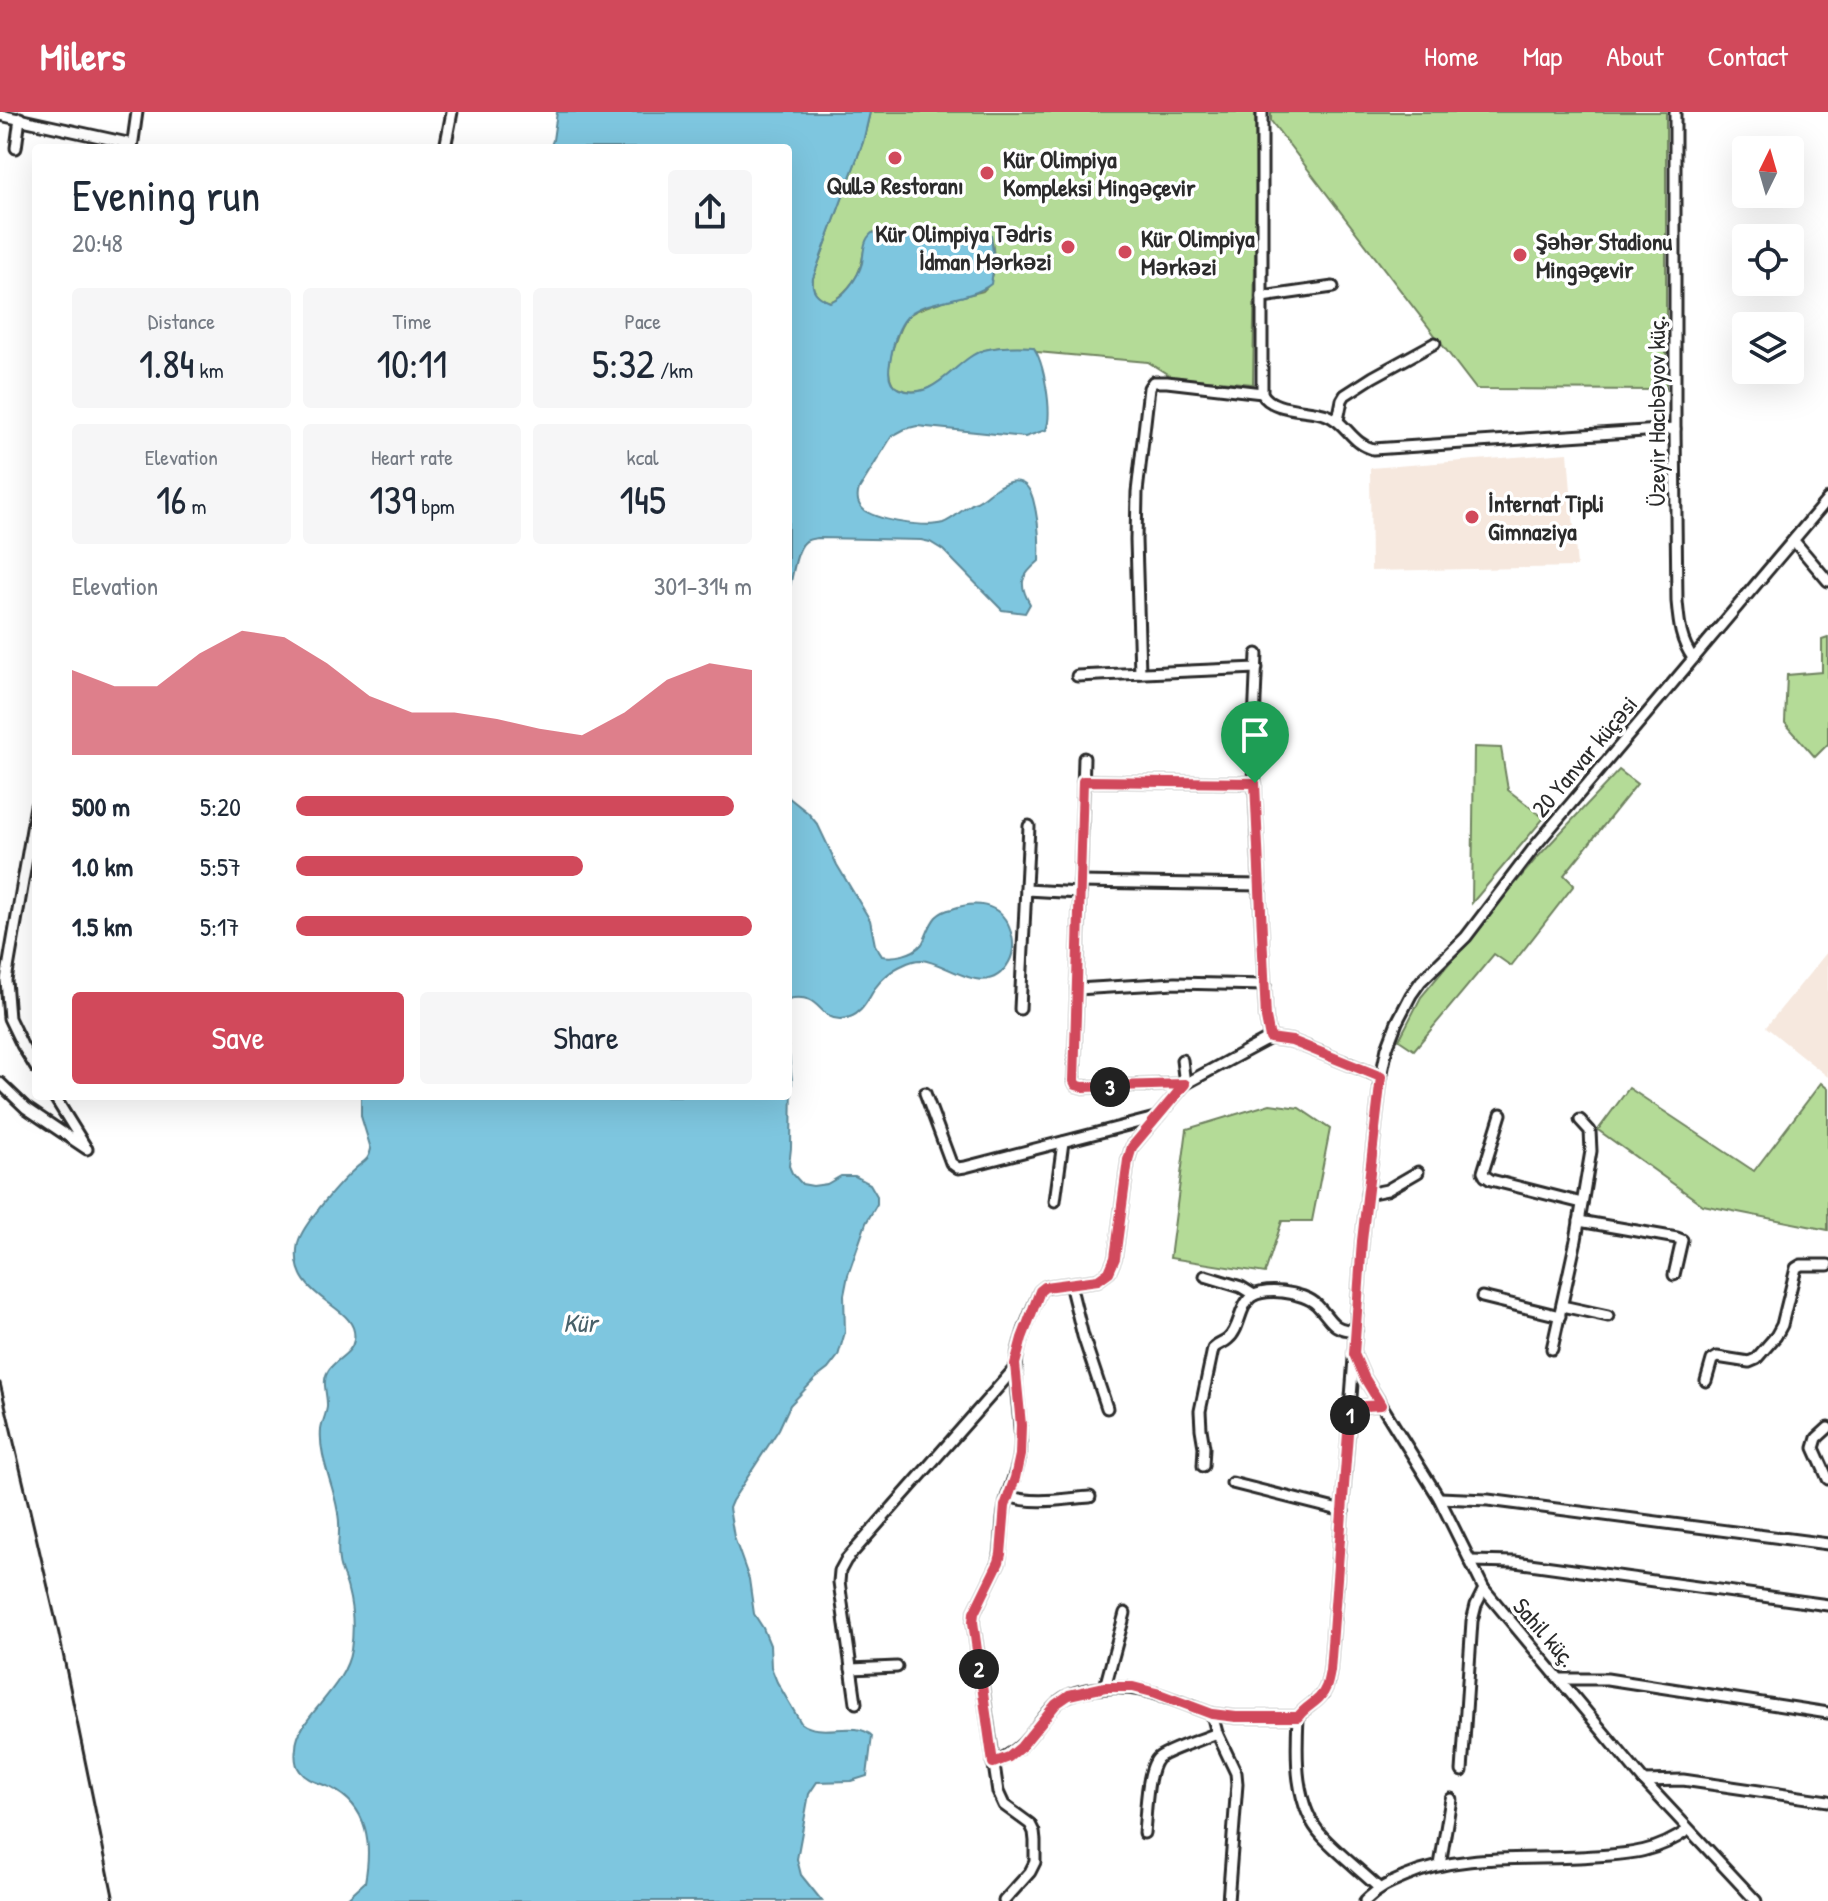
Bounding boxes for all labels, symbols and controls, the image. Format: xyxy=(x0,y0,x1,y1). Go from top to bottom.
text: Milers xyxy=(40,30,126,82)
text: Home xyxy=(1424,37,1479,75)
text: Map xyxy=(1523,37,1562,75)
text: About xyxy=(1606,37,1664,75)
text: Contact xyxy=(1708,37,1788,75)
north arrow xyxy=(1732,136,1804,208)
map controls xyxy=(1732,136,1804,384)
place label: Kür Olimpiya Kompleksi Mingəçevir xyxy=(1003,143,1196,204)
marker: Qullə Restoranı xyxy=(886,149,904,167)
marker: Kür Olimpiya Kompleksi Mingəçevir xyxy=(978,164,996,182)
text: Evening run xyxy=(72,165,260,225)
place label: Qullə Restoranı xyxy=(826,169,964,201)
button: share xyxy=(668,170,752,254)
place label: Kür Olimpiya Tədris İdman Mərkəzi xyxy=(875,217,1052,277)
place label: Kür Olimpiya Mərkəzi xyxy=(1141,222,1255,282)
button: locate xyxy=(1732,224,1804,296)
text: 20:48 xyxy=(72,225,123,260)
place label: Şəhər Stadionu Mingəçevir xyxy=(1536,225,1672,286)
marker: Kür Olimpiya Tədris İdman Mərkəzi xyxy=(1059,238,1077,256)
marker: Kür Olimpiya Mərkəzi xyxy=(1116,243,1134,261)
marker: Şəhər Stadionu Mingəçevir xyxy=(1511,246,1529,264)
text: Distance xyxy=(148,306,215,336)
text: Time xyxy=(393,306,431,336)
text: Pace xyxy=(624,306,661,336)
button: layers xyxy=(1732,312,1804,384)
street label: Üzeyir Hacıbəyov küç. xyxy=(1640,316,1672,506)
text: 1.84 xyxy=(139,336,194,390)
text: 10:11 xyxy=(377,336,447,390)
text: 5:32 xyxy=(592,336,655,390)
text: km xyxy=(194,355,224,385)
text: /km xyxy=(655,355,693,385)
text: Elevation xyxy=(145,442,218,472)
text: Heart rate xyxy=(371,442,453,472)
text: kcal xyxy=(627,442,659,472)
text: 16 xyxy=(156,472,187,526)
text: 139 xyxy=(369,472,416,526)
text: 145 xyxy=(619,472,666,526)
place label: İnternat Tipli Gimnaziya xyxy=(1488,487,1604,548)
text: m xyxy=(187,491,207,521)
text: bpm xyxy=(416,491,455,521)
marker: İnternat Tipli Gimnaziya xyxy=(1463,508,1481,526)
text: Elevation xyxy=(72,568,158,603)
text: 301–314 m xyxy=(654,568,752,603)
street label: 20 Yanvar küçəsi xyxy=(1524,689,1644,823)
pin xyxy=(1221,701,1289,783)
icon: arrive xyxy=(1233,713,1277,757)
text: 500 m xyxy=(72,789,130,824)
text: 5:20 xyxy=(200,789,241,824)
text: 1.0 km xyxy=(72,849,133,884)
text: 5:57 xyxy=(200,849,241,884)
text: 1.5 km xyxy=(72,909,132,944)
text: 5:17 xyxy=(200,909,239,944)
button: Save xyxy=(72,992,404,1084)
button: Share xyxy=(420,992,752,1084)
pin: 3 xyxy=(1090,1067,1130,1107)
text: 3 xyxy=(1105,1072,1115,1102)
water label: Kür xyxy=(563,1305,600,1340)
pin: 1 xyxy=(1330,1395,1370,1435)
text: 1 xyxy=(1346,1400,1354,1430)
street label: Sahil küç. xyxy=(1506,1591,1584,1673)
pin: 2 xyxy=(959,1649,999,1689)
text: 2 xyxy=(974,1654,984,1684)

